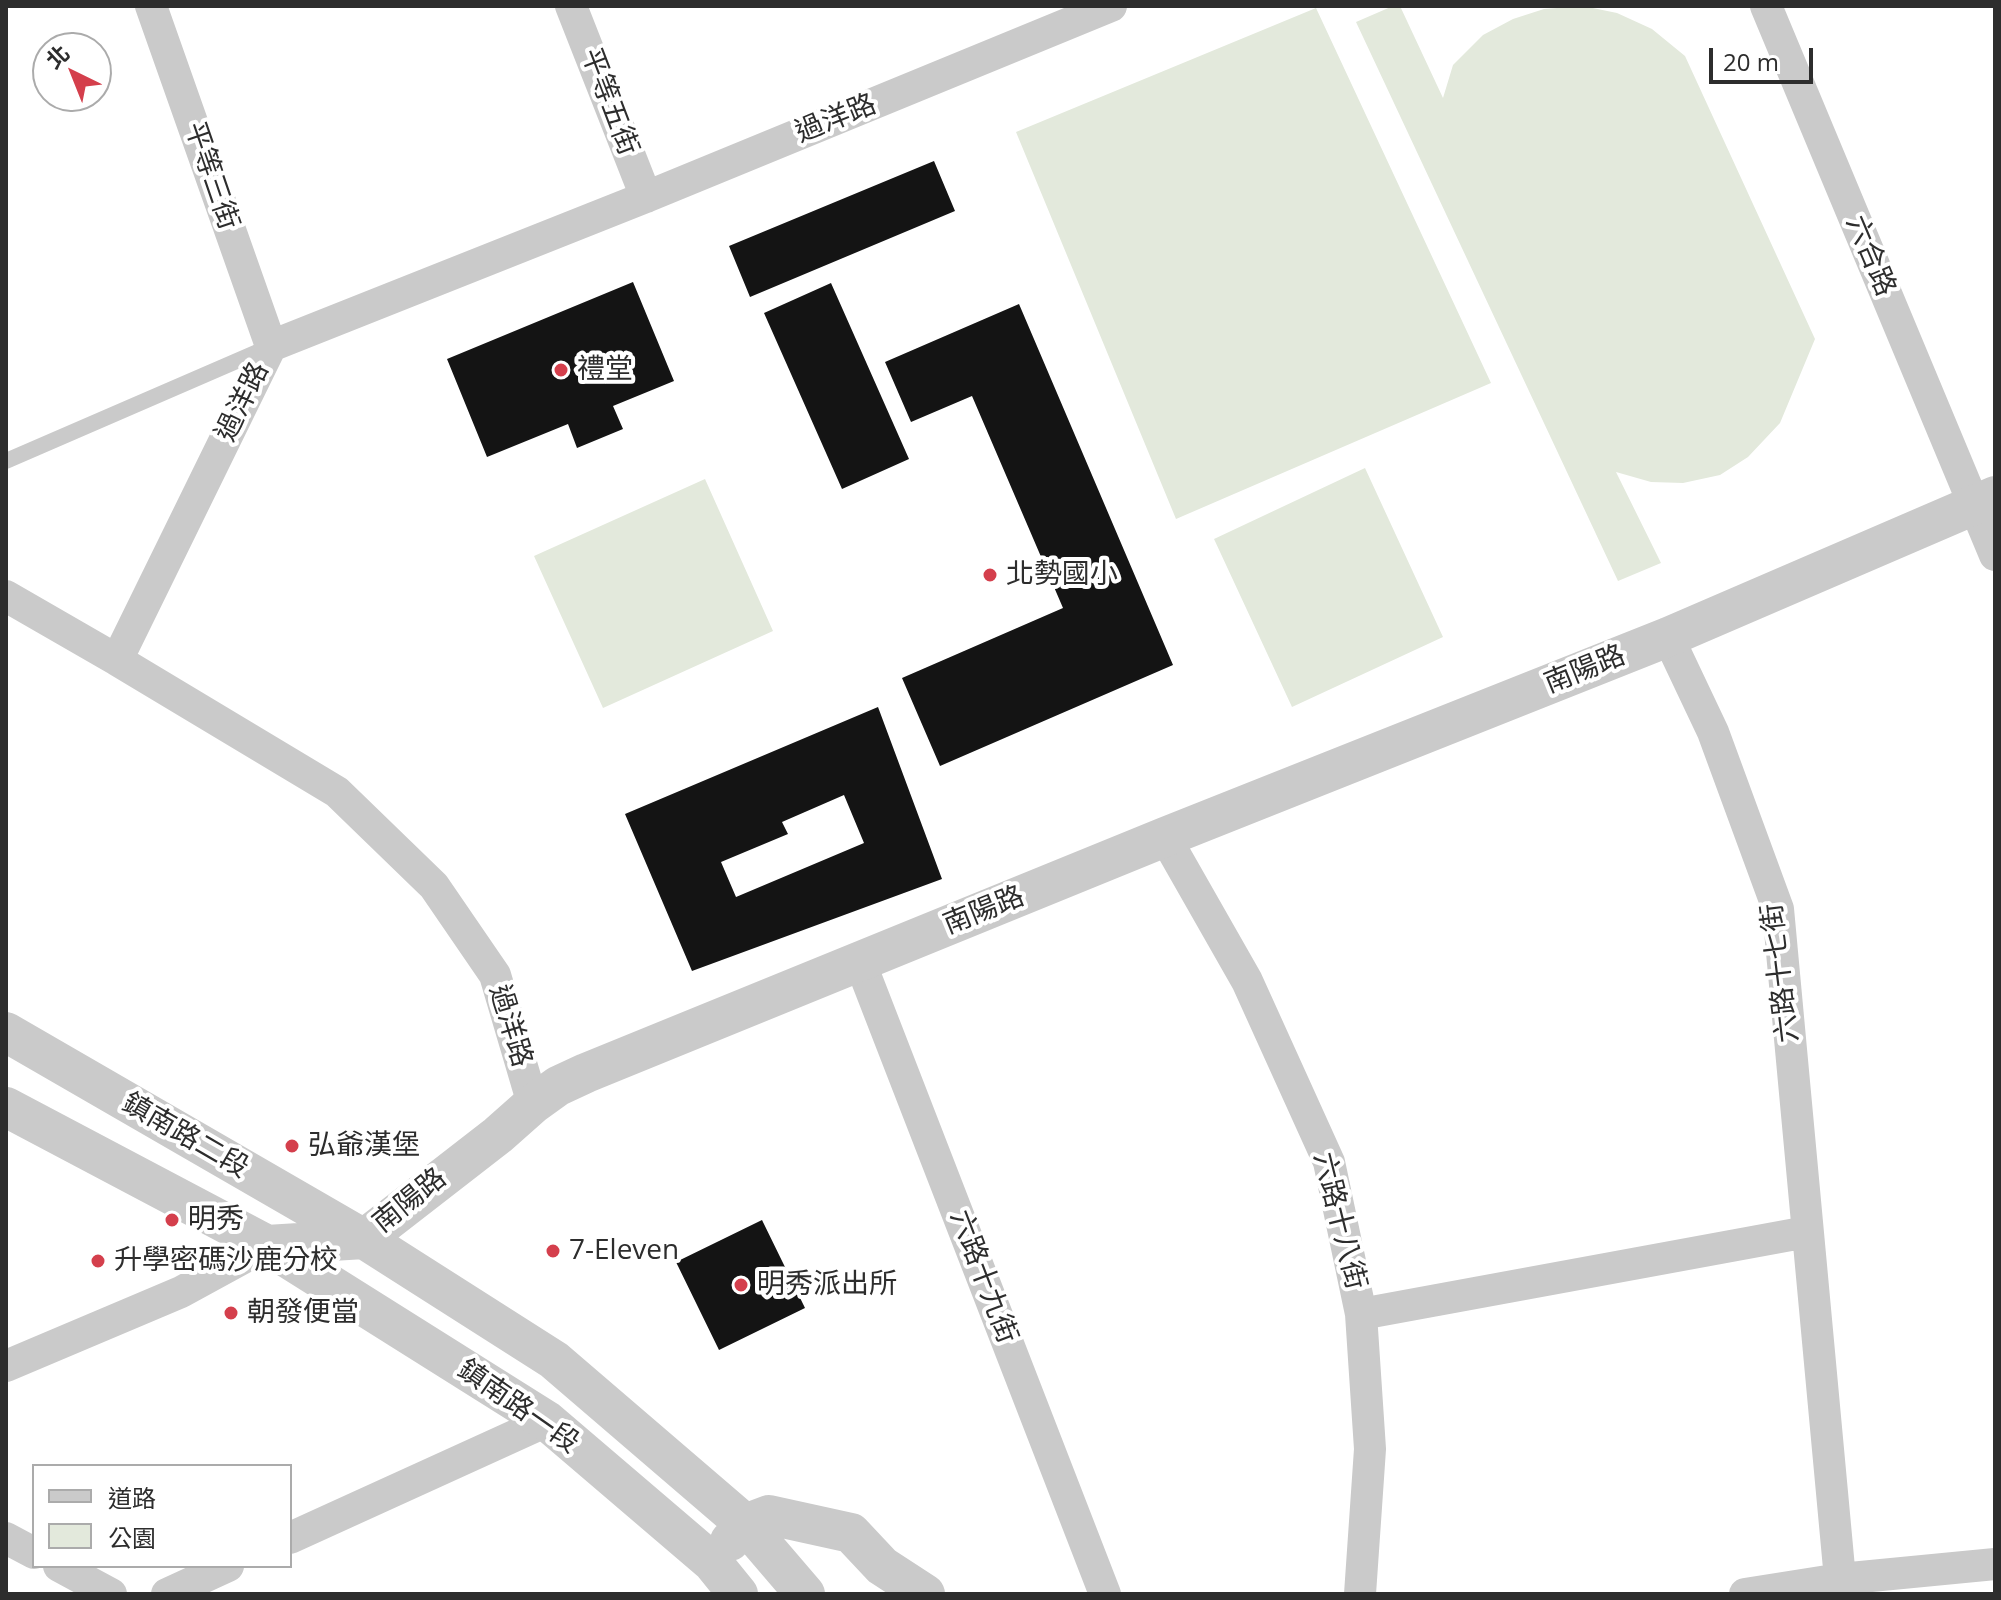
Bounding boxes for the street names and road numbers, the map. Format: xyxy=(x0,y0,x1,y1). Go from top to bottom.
street label: 平等五街 xyxy=(573,44,645,160)
street label: 過洋路 xyxy=(791,88,881,150)
street label: 平等三街 xyxy=(177,118,245,234)
street label: 六合路 xyxy=(1838,211,1902,301)
street label: 過洋路 xyxy=(209,357,277,447)
street label: 南陽路 xyxy=(1540,639,1630,701)
street label: 南陽路 xyxy=(939,880,1029,942)
street label: 六路十七街 xyxy=(1756,901,1806,1045)
street label: 過洋路 xyxy=(482,981,538,1071)
street label: 鎮南路二段 xyxy=(116,1086,254,1186)
street label: 六路十八街 xyxy=(1306,1149,1372,1293)
street label: 南陽路 xyxy=(367,1162,453,1240)
street label: 六路十九街 xyxy=(942,1206,1024,1348)
street label: 鎮南路一段 xyxy=(451,1353,585,1461)

